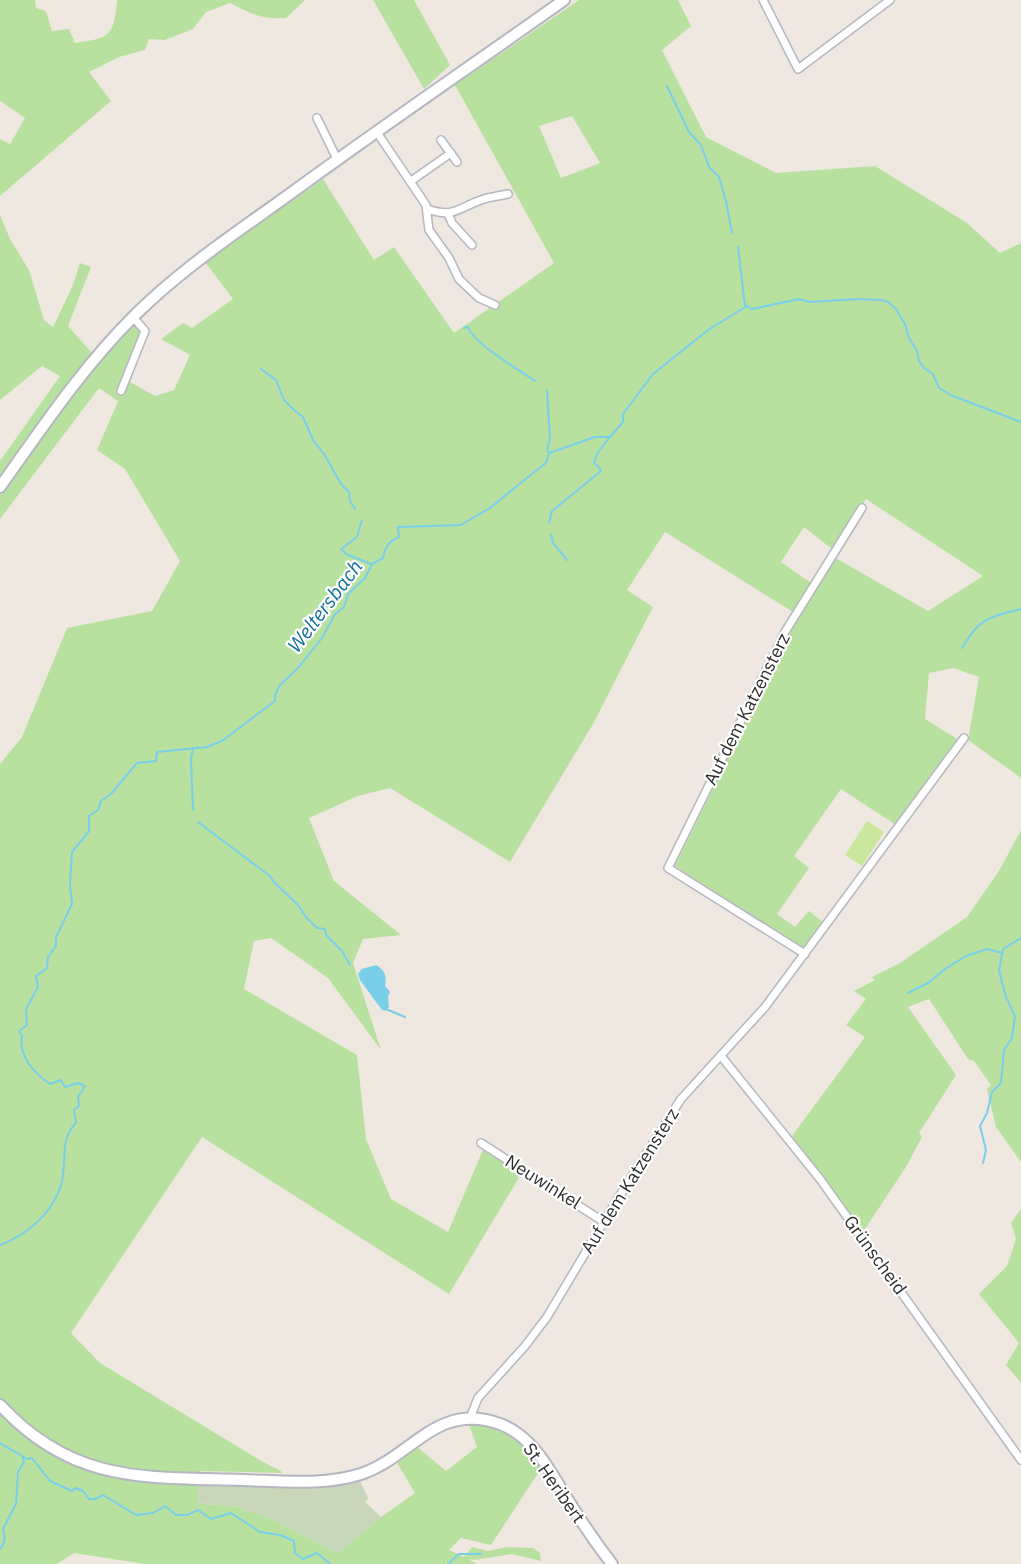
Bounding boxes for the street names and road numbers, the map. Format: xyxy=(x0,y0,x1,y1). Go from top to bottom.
street label: Auf dem Katzensterz xyxy=(698,629,795,788)
street label: Auf dem Katzensterz xyxy=(576,1104,684,1258)
street label: Neuwinkel xyxy=(501,1149,586,1214)
street label: Grünscheid xyxy=(839,1211,912,1299)
street label: St. Heribert xyxy=(518,1438,590,1527)

